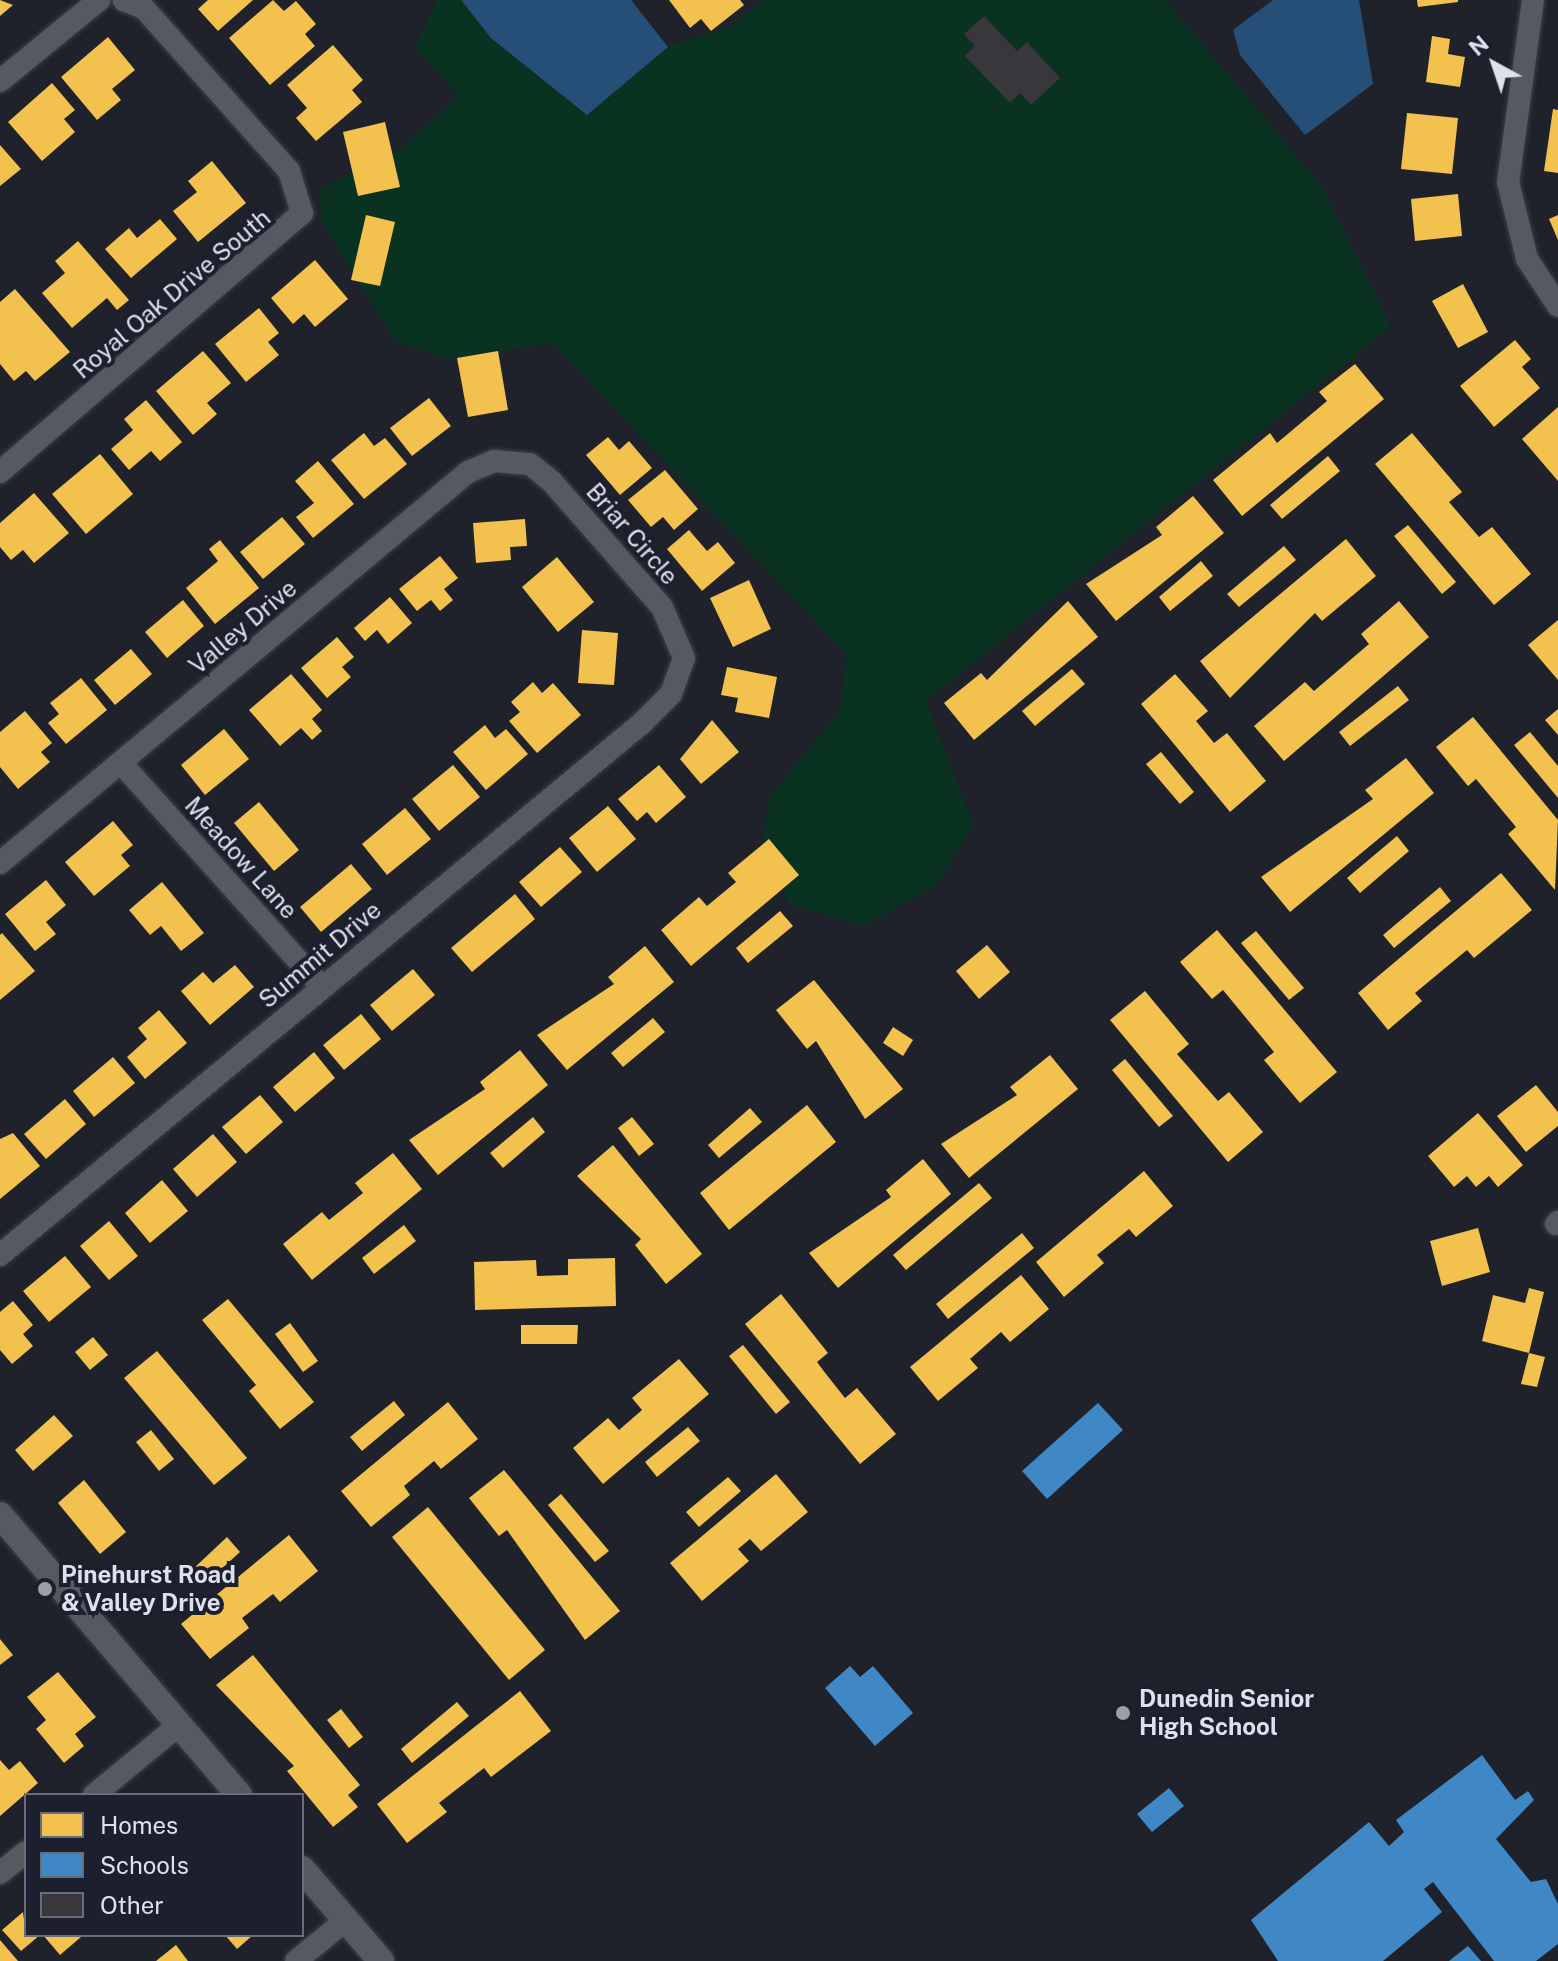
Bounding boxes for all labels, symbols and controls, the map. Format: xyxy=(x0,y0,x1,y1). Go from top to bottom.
north arrow xyxy=(1454,24,1534,104)
text: N xyxy=(1464,30,1494,61)
street label: Royal Oak Drive South xyxy=(68,203,276,385)
street label: Briar Circle xyxy=(580,477,684,591)
street label: Valley Drive xyxy=(183,574,303,680)
street label: Meadow Lane xyxy=(179,791,303,925)
street label: Summit Drive xyxy=(253,896,387,1014)
place label: Pinehurst Road & Valley Drive xyxy=(61,1561,236,1617)
marker: Pinehurst Road & Valley Drive xyxy=(36,1580,54,1598)
place label: Dunedin Senior High School xyxy=(1139,1685,1314,1741)
marker: Dunedin Senior High School xyxy=(1114,1704,1132,1722)
legend xyxy=(24,1793,304,1937)
text: Homes xyxy=(100,1811,178,1839)
text: Schools xyxy=(100,1851,189,1879)
text: Other xyxy=(100,1891,164,1919)

